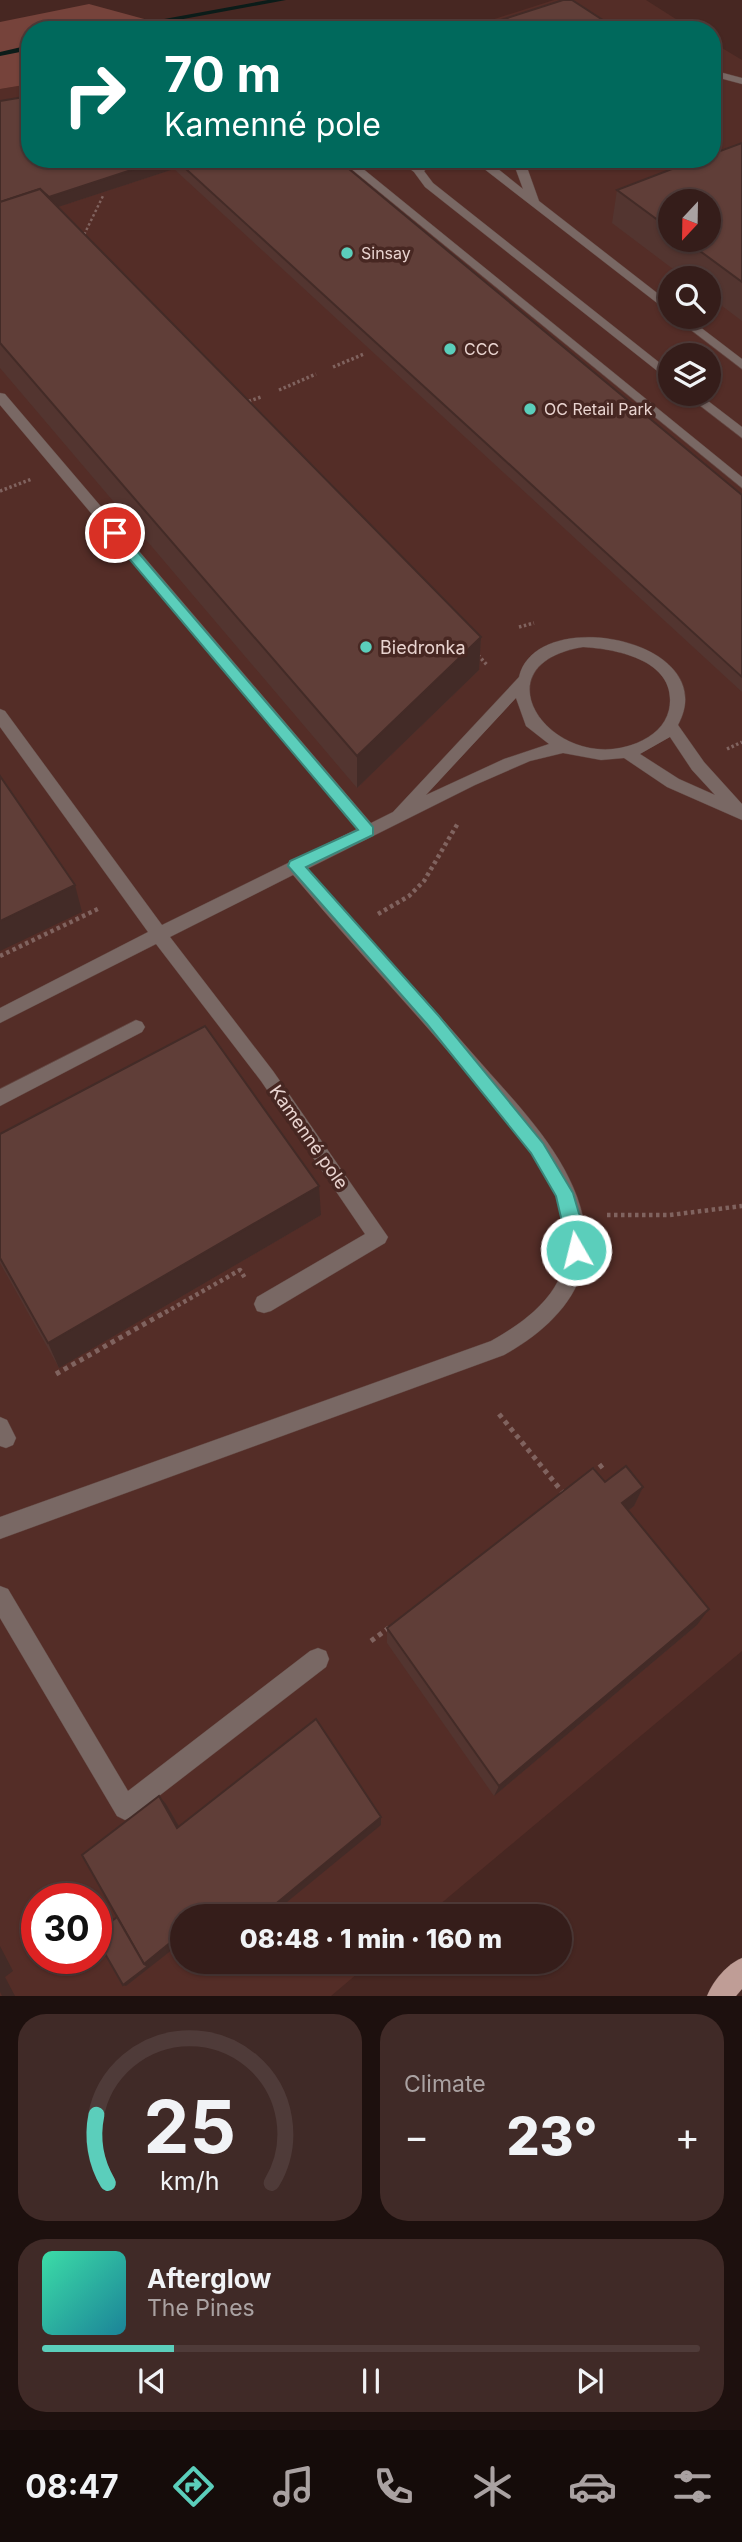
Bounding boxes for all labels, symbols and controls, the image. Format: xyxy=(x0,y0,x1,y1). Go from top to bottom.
text: 70 m xyxy=(164,45,281,104)
icon: right xyxy=(49,49,140,140)
text: Kamenné pole xyxy=(164,105,381,144)
north arrow xyxy=(658,189,721,252)
map controls xyxy=(658,189,721,406)
place label: Sinsay xyxy=(361,243,411,263)
marker: Sinsay xyxy=(339,245,355,261)
button: search xyxy=(658,266,721,329)
place label: CCC xyxy=(464,339,499,359)
marker: CCC xyxy=(442,341,458,357)
button: layers xyxy=(658,343,721,406)
place label: OC Retail Park xyxy=(544,399,653,419)
marker: OC Retail Park xyxy=(522,401,538,417)
pin xyxy=(85,503,145,563)
icon: arrive xyxy=(96,514,134,552)
place label: Biedronka xyxy=(380,637,466,658)
marker: Biedronka xyxy=(358,639,374,655)
street label: Kamenné pole xyxy=(265,1081,353,1193)
position arrow xyxy=(539,1213,613,1287)
speed limit sign: 30 xyxy=(21,1883,112,1974)
text: 08:48 · 1 min · 160 m xyxy=(240,1923,502,1954)
text: Climate xyxy=(404,2070,486,2098)
text: 25 xyxy=(144,2083,236,2172)
text: 23° xyxy=(506,2105,598,2168)
text: − xyxy=(404,2113,429,2159)
text: + xyxy=(675,2113,700,2159)
text: km/h xyxy=(160,2166,220,2196)
text: Afterglow xyxy=(147,2263,271,2294)
text: The Pines xyxy=(147,2294,255,2322)
icon: previous xyxy=(133,2362,171,2400)
icon: pause xyxy=(352,2362,390,2400)
icon: next xyxy=(571,2362,609,2400)
icon: directions xyxy=(169,2462,218,2511)
icon: music xyxy=(269,2462,318,2511)
icon: phone xyxy=(369,2462,418,2511)
icon: climate xyxy=(468,2462,517,2511)
icon: car xyxy=(568,2462,617,2511)
icon: filters xyxy=(668,2462,717,2511)
text: 08:47 xyxy=(25,2467,119,2506)

